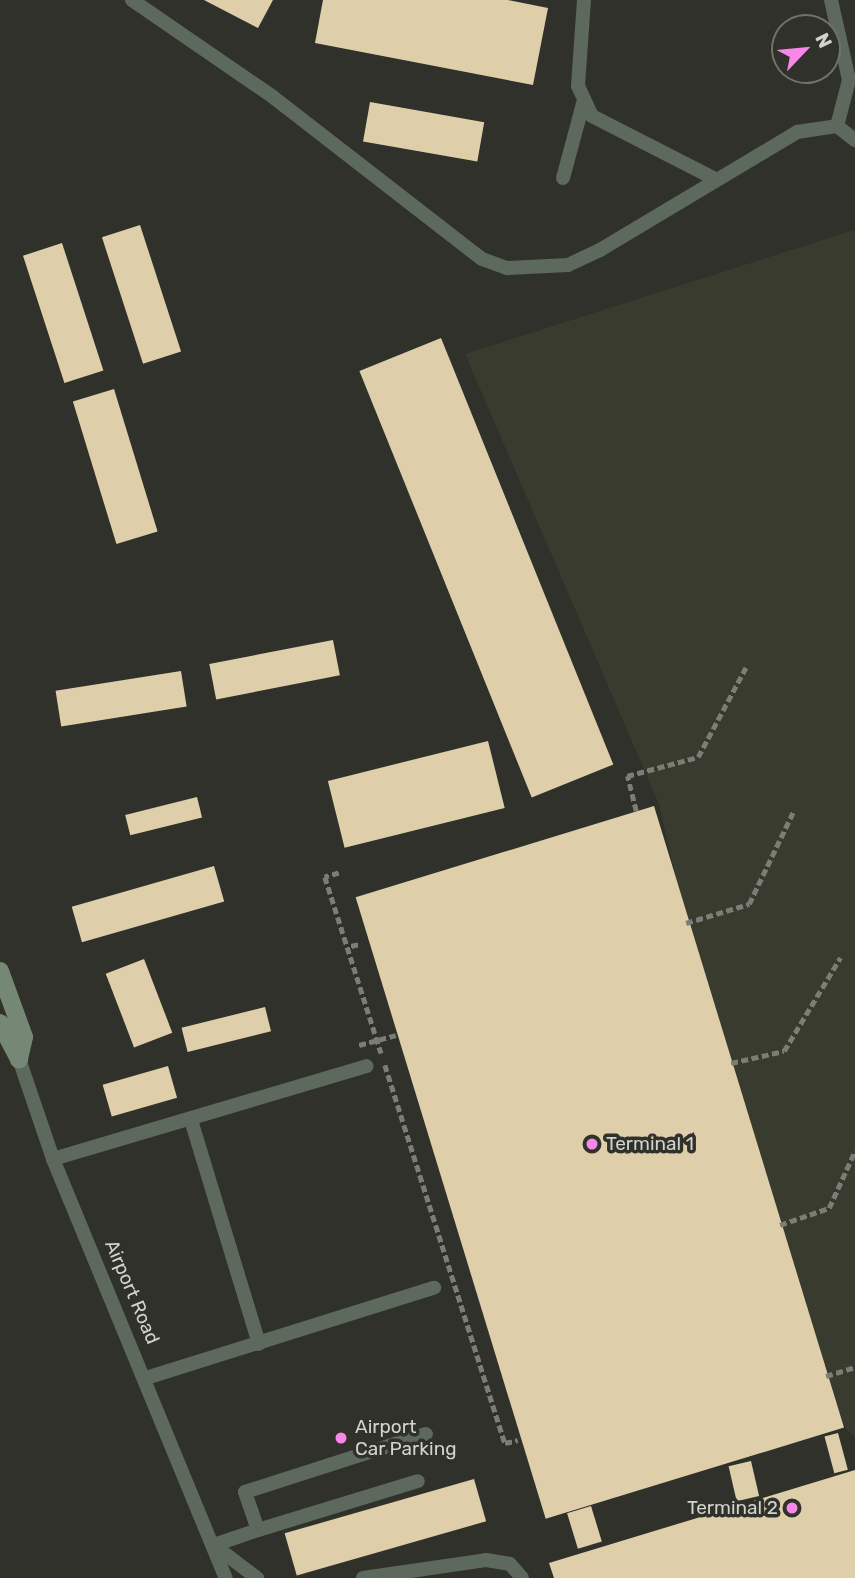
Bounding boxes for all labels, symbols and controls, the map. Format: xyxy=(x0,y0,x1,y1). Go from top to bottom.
north arrow xyxy=(771,14,841,84)
text: N xyxy=(810,29,837,52)
place label: Terminal 1 xyxy=(606,1133,694,1155)
marker: Terminal 1 xyxy=(584,1136,600,1152)
street label: Airport Road xyxy=(100,1236,164,1348)
place label: Airport Car Parking xyxy=(355,1416,457,1460)
marker: Airport Car Parking xyxy=(333,1430,349,1446)
place label: Terminal 2 xyxy=(687,1497,778,1519)
marker: Terminal 2 xyxy=(784,1500,800,1516)

